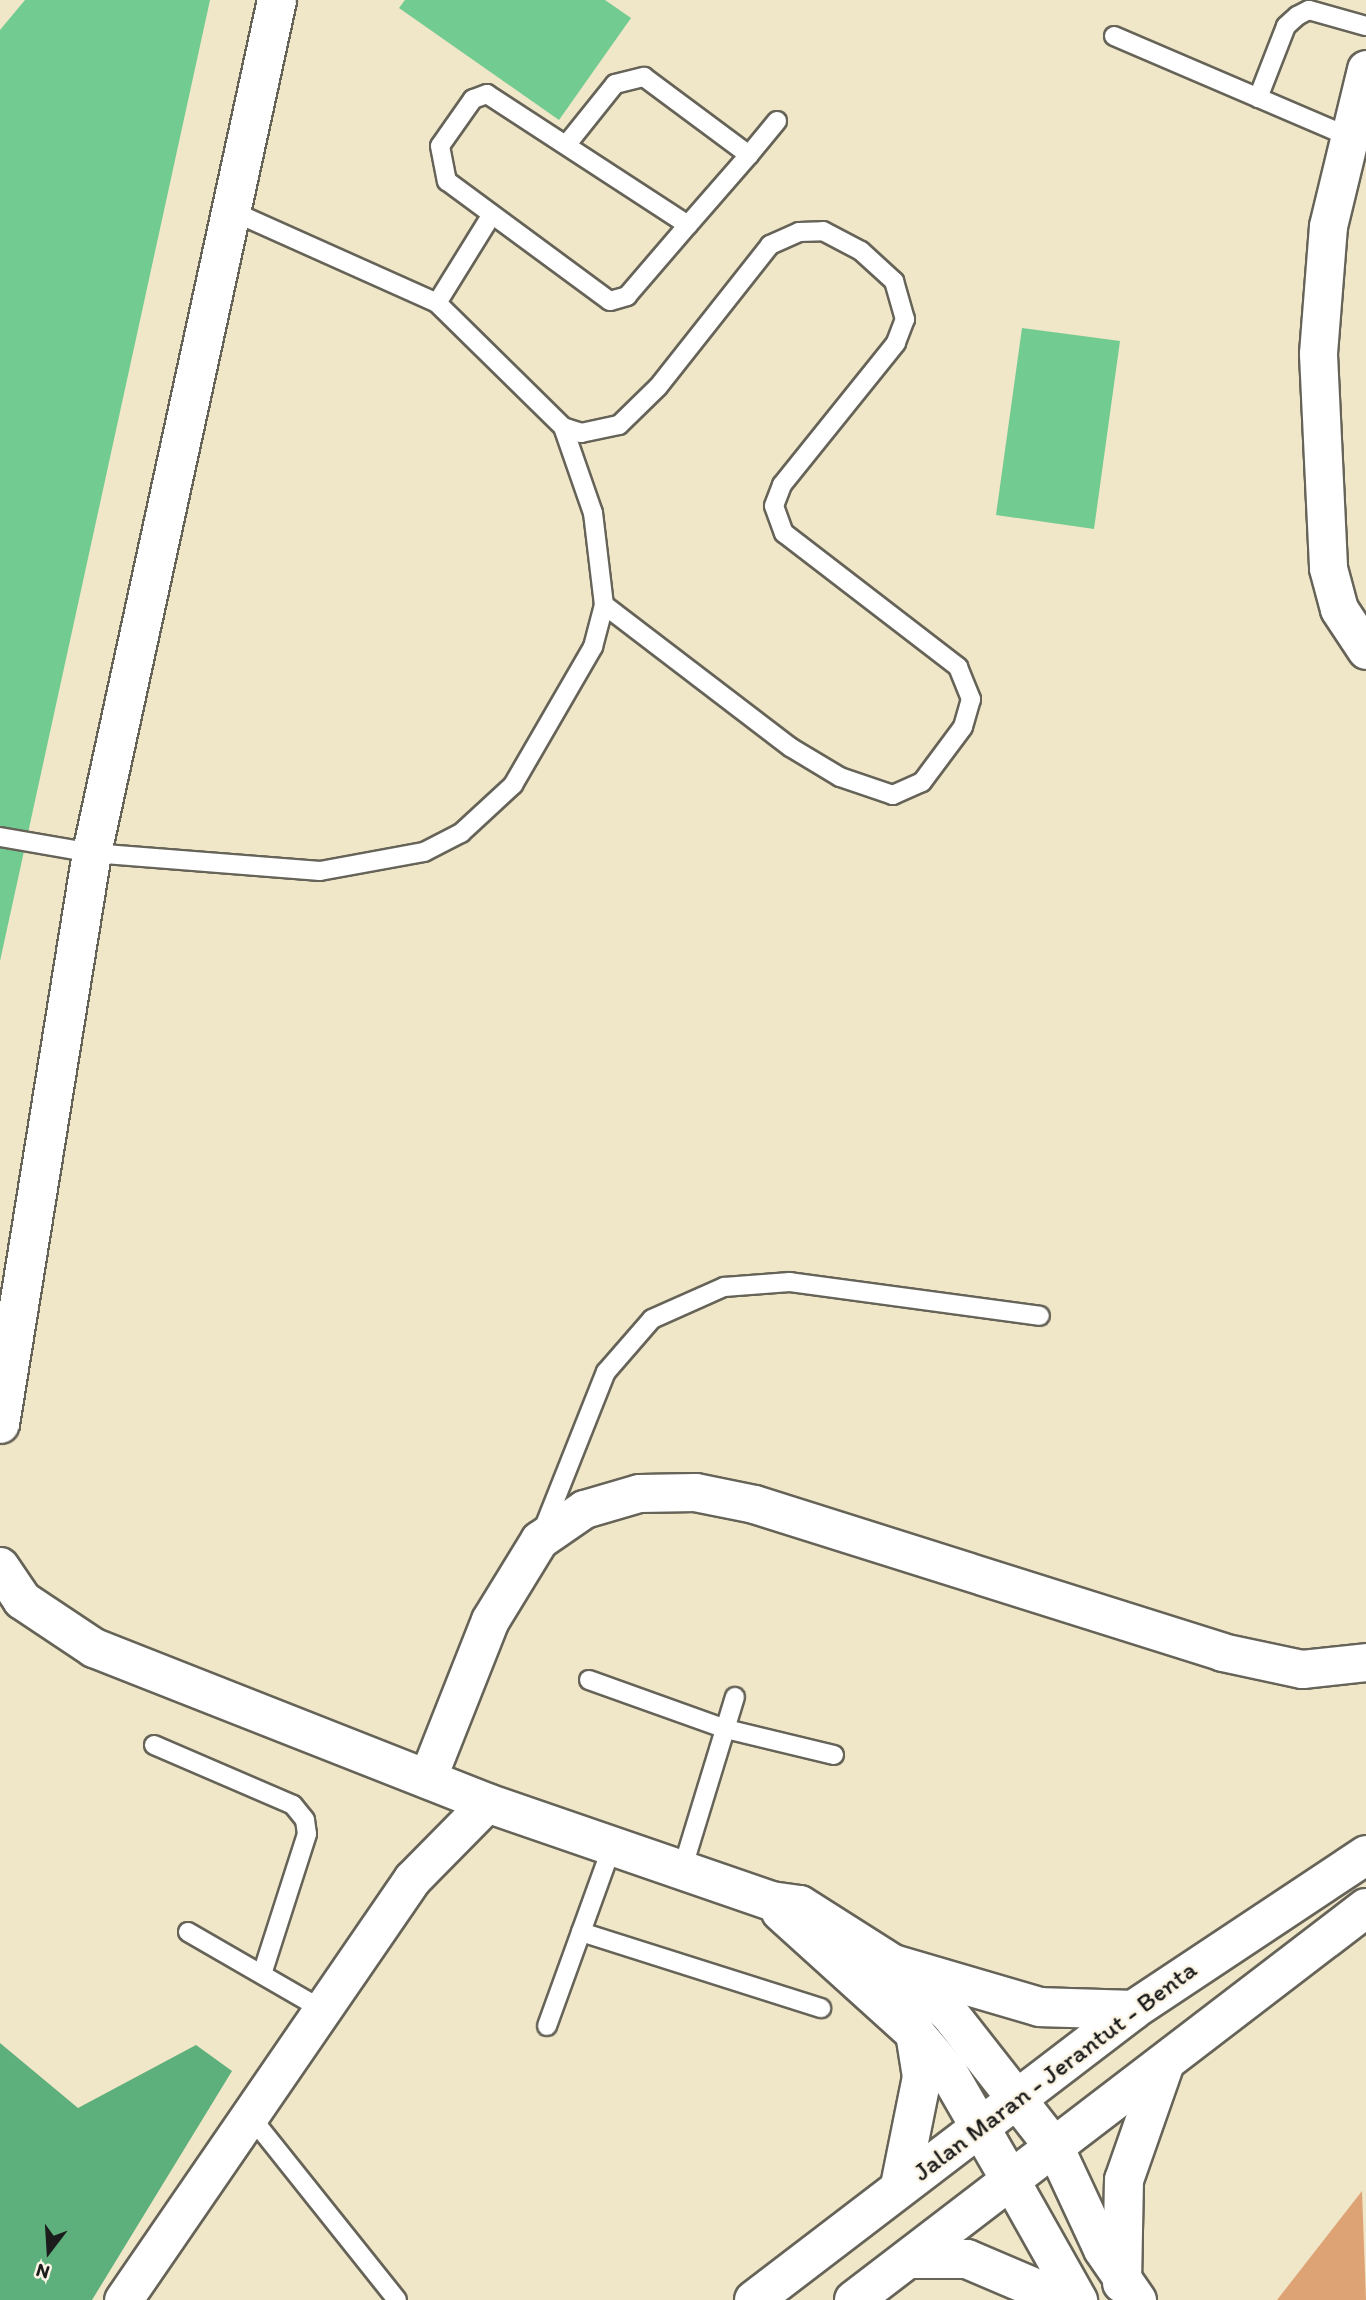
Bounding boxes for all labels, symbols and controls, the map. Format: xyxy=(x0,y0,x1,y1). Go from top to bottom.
street label: Jalan Maran - Jerantut - Benta xyxy=(909,1955,1201,2187)
north arrow xyxy=(14,2216,84,2286)
text: N xyxy=(33,2259,52,2284)

